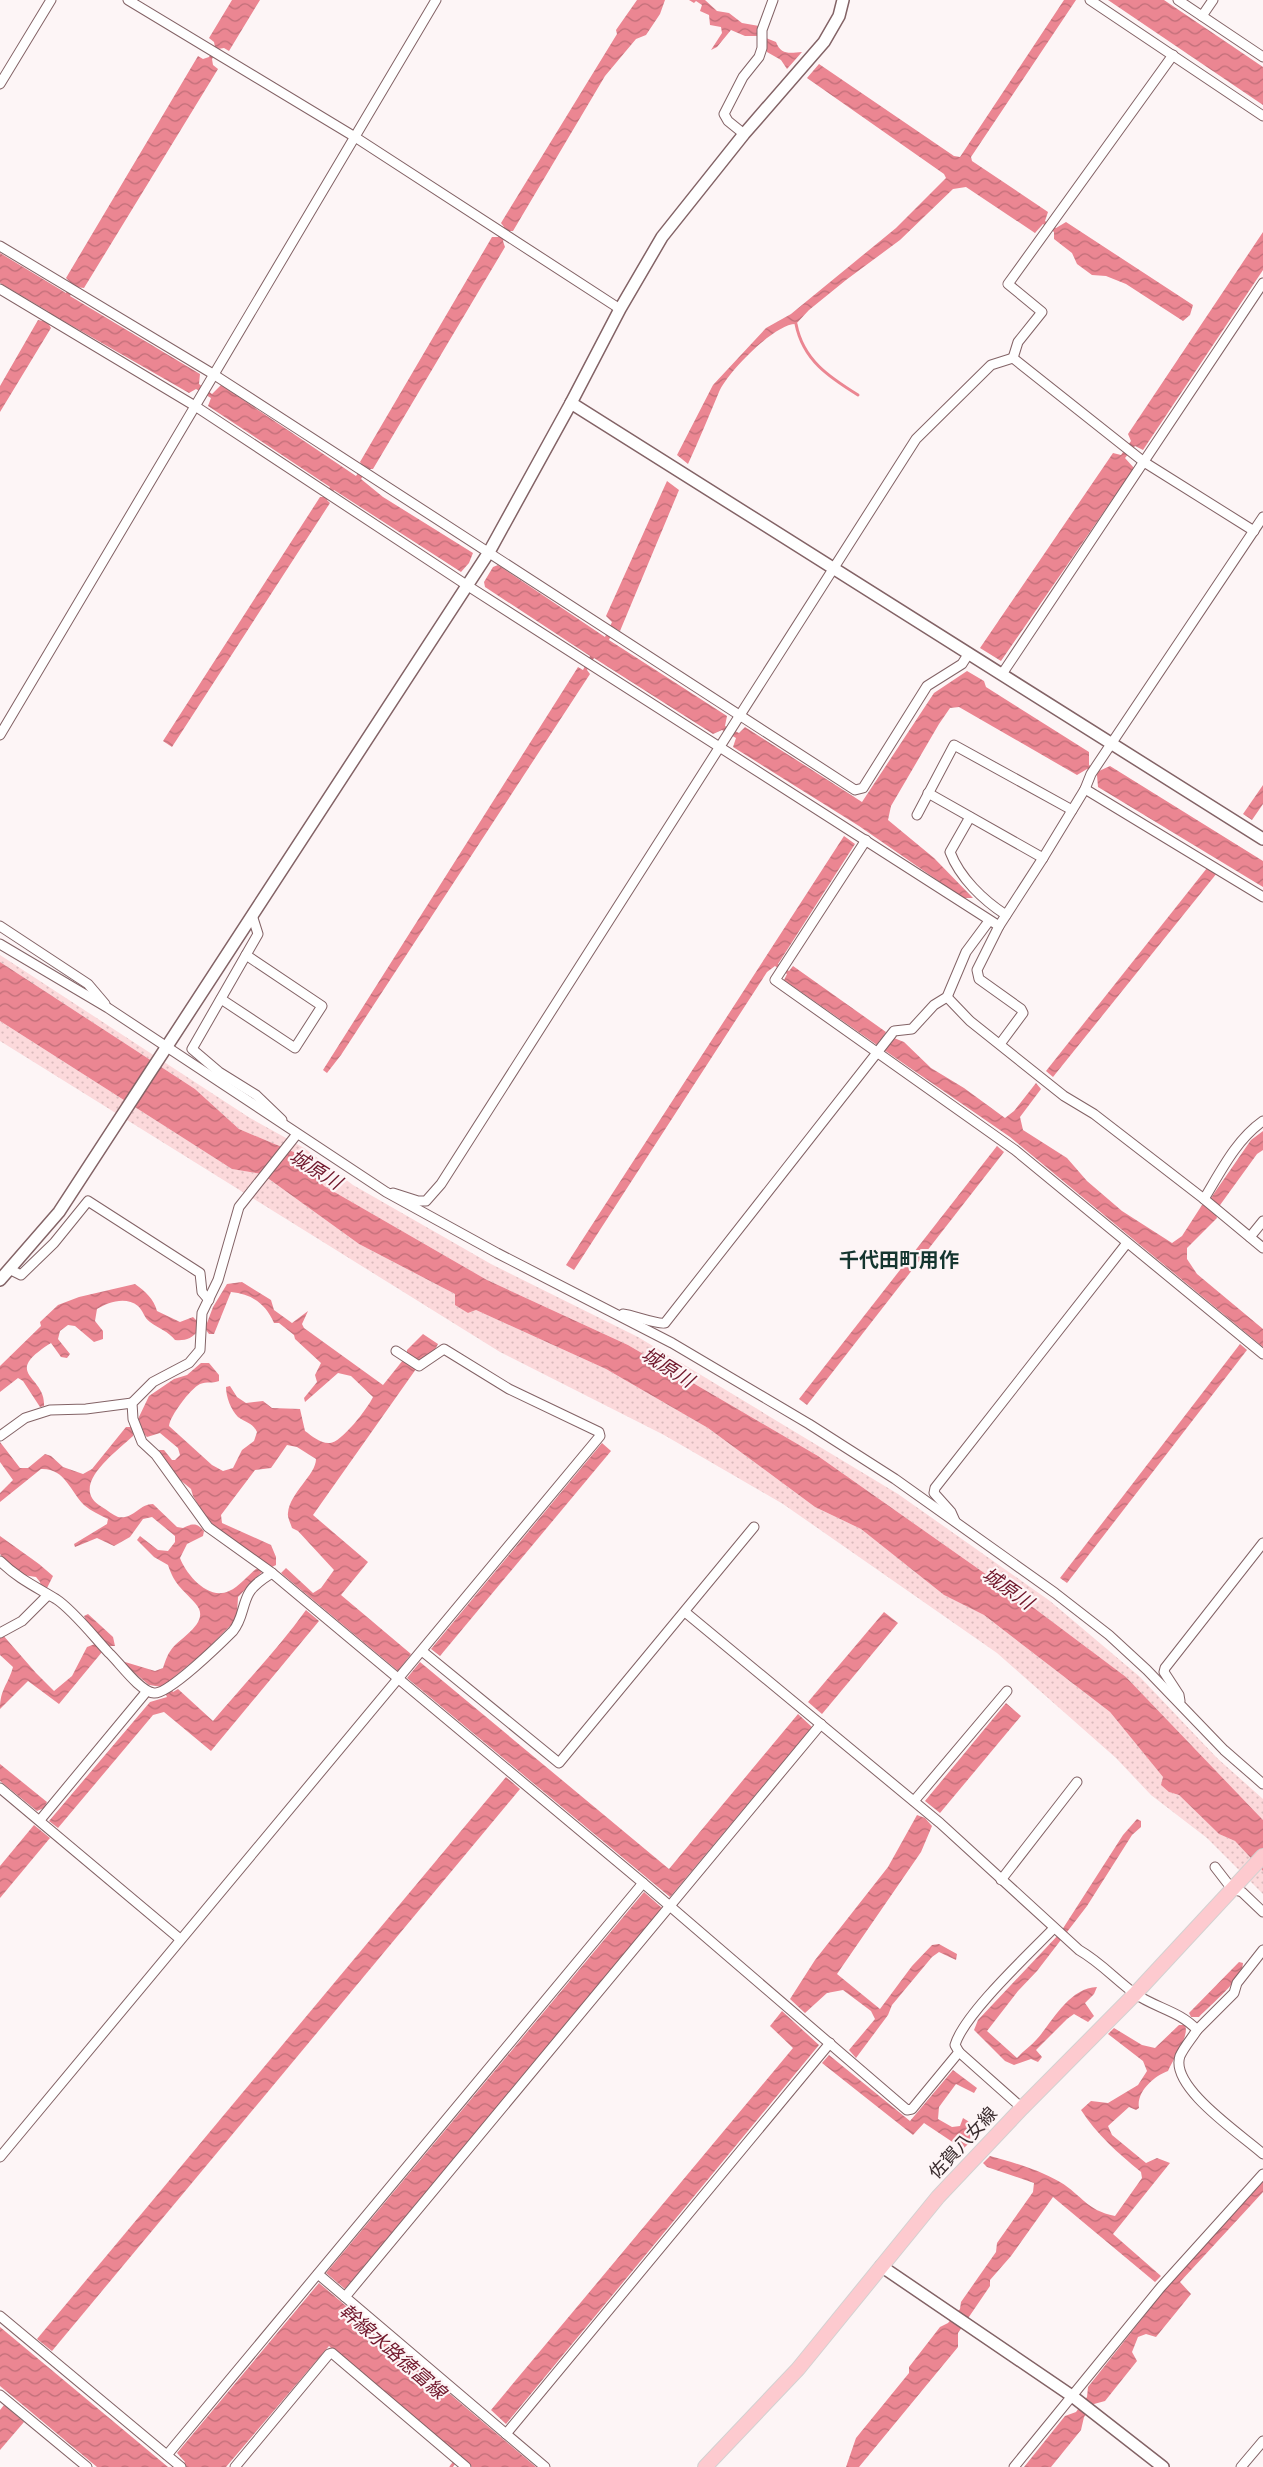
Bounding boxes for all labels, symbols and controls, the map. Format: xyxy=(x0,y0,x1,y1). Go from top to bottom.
water label: 城原川 xyxy=(285,1145,348,1195)
district label: 千代田町用作 xyxy=(839,1248,959,1272)
water label: 城原川 xyxy=(637,1343,700,1393)
water label: 城原川 xyxy=(978,1563,1039,1615)
street label: 佐賀八女線 xyxy=(924,2103,1002,2183)
water label: 幹線水路徳富線 xyxy=(335,2299,452,2405)

